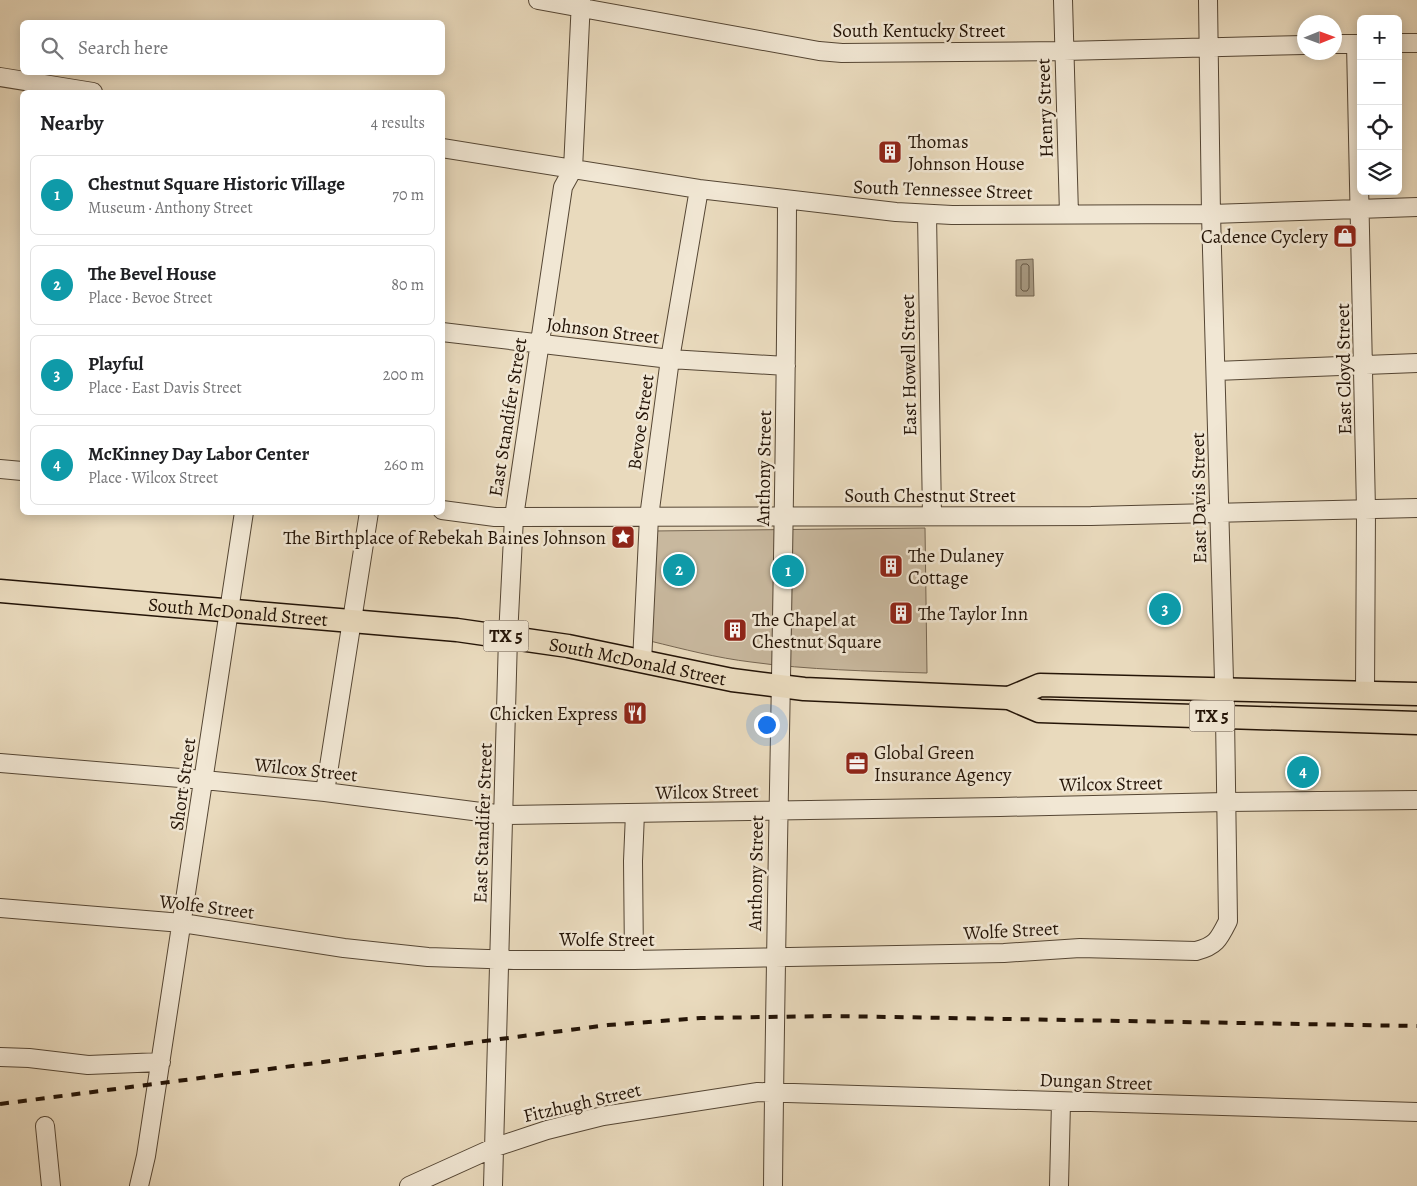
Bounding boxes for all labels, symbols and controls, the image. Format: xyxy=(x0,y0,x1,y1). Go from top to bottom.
north arrow xyxy=(1297,15,1342,60)
map controls xyxy=(1357,15,1402,195)
button: + xyxy=(1357,15,1402,60)
street label: South Kentucky Street xyxy=(833,18,1005,44)
search box xyxy=(20,20,445,75)
icon: search xyxy=(38,34,66,62)
text: Search here xyxy=(78,35,168,61)
street label: Henry Street xyxy=(1030,58,1060,158)
button: − xyxy=(1357,60,1402,105)
button: locate xyxy=(1357,105,1402,150)
text: Nearby xyxy=(40,109,103,137)
text: 4 results xyxy=(371,112,425,134)
place label: Thomas Johnson House xyxy=(908,129,1025,177)
building icon: Thomas Johnson House xyxy=(877,139,903,165)
button: layers xyxy=(1357,150,1402,195)
text: Chestnut Square Historic Village xyxy=(88,171,345,197)
street label: South Tennessee Street xyxy=(853,174,1033,206)
text: 1 xyxy=(54,184,60,206)
text: 70 m xyxy=(392,184,424,206)
text: Museum · Anthony Street xyxy=(88,197,253,219)
shop icon: Cadence Cyclery xyxy=(1332,223,1358,249)
place label: Cadence Cyclery xyxy=(1201,224,1329,250)
text: The Bevel House xyxy=(88,261,216,287)
text: 2 xyxy=(53,274,61,296)
text: 80 m xyxy=(391,274,424,296)
text: Place · Bevoe Street xyxy=(88,287,212,309)
street label: East Howell Street xyxy=(895,294,923,436)
street label: East Cloyd Street xyxy=(1330,303,1358,435)
street label: Johnson Street xyxy=(545,311,661,351)
street label: East Standifer Street xyxy=(483,336,533,499)
text: Playful xyxy=(88,351,144,377)
text: 3 xyxy=(54,364,60,386)
text: 200 m xyxy=(383,364,424,386)
street label: Bevoe Street xyxy=(621,373,661,472)
text: Place · East Davis Street xyxy=(88,377,242,399)
street label: Anthony Street xyxy=(750,410,778,527)
street label: East Davis Street xyxy=(1185,432,1213,564)
text: McKinney Day Labor Center xyxy=(88,441,309,467)
text: 4 xyxy=(53,454,61,476)
text: 260 m xyxy=(384,454,424,476)
text: Place · Wilcox Street xyxy=(88,467,218,489)
street label: South Chestnut Street xyxy=(844,483,1016,509)
place icon: The Birthplace of Rebekah Baines Johnson xyxy=(610,524,636,550)
place label: The Birthplace of Rebekah Baines Johnson xyxy=(283,525,606,551)
place label: The Dulaney Cottage xyxy=(908,543,1004,591)
pin: 2 xyxy=(663,551,695,589)
pin: 1 xyxy=(772,552,804,590)
building icon: The Dulaney Cottage xyxy=(878,553,904,579)
pin: 3 xyxy=(1149,590,1181,628)
street label: South McDonald Street xyxy=(147,592,329,633)
building icon: The Taylor Inn xyxy=(888,600,914,626)
place label: The Taylor Inn xyxy=(918,601,1028,627)
place label: The Chapel at Chestnut Square xyxy=(752,607,881,655)
building icon: The Chapel at Chestnut Square xyxy=(722,617,748,643)
road number: TX 5 xyxy=(484,620,528,652)
street label: South McDonald Street xyxy=(547,631,728,692)
restaurant icon: Chicken Express xyxy=(622,700,648,726)
road number: TX 5 xyxy=(1190,700,1234,731)
place label: Chicken Express xyxy=(490,701,618,727)
your location xyxy=(754,712,780,738)
street label: Short Street xyxy=(164,736,202,832)
place label: Global Green Insurance Agency xyxy=(874,740,1012,788)
street label: East Standifer Street xyxy=(467,742,499,904)
office icon: Global Green Insurance Agency xyxy=(844,750,870,776)
street label: Wilcox Street xyxy=(252,752,359,788)
pin: 4 xyxy=(1287,753,1319,791)
street label: Wilcox Street xyxy=(1058,770,1163,798)
street label: Wilcox Street xyxy=(654,778,759,806)
street label: Anthony Street xyxy=(742,815,770,932)
street label: Wolfe Street xyxy=(157,888,256,926)
street label: Wolfe Street xyxy=(962,916,1059,947)
street label: Wolfe Street xyxy=(558,927,655,953)
street label: Dungan Street xyxy=(1039,1067,1153,1097)
street label: Fitzhugh Street xyxy=(521,1077,644,1129)

